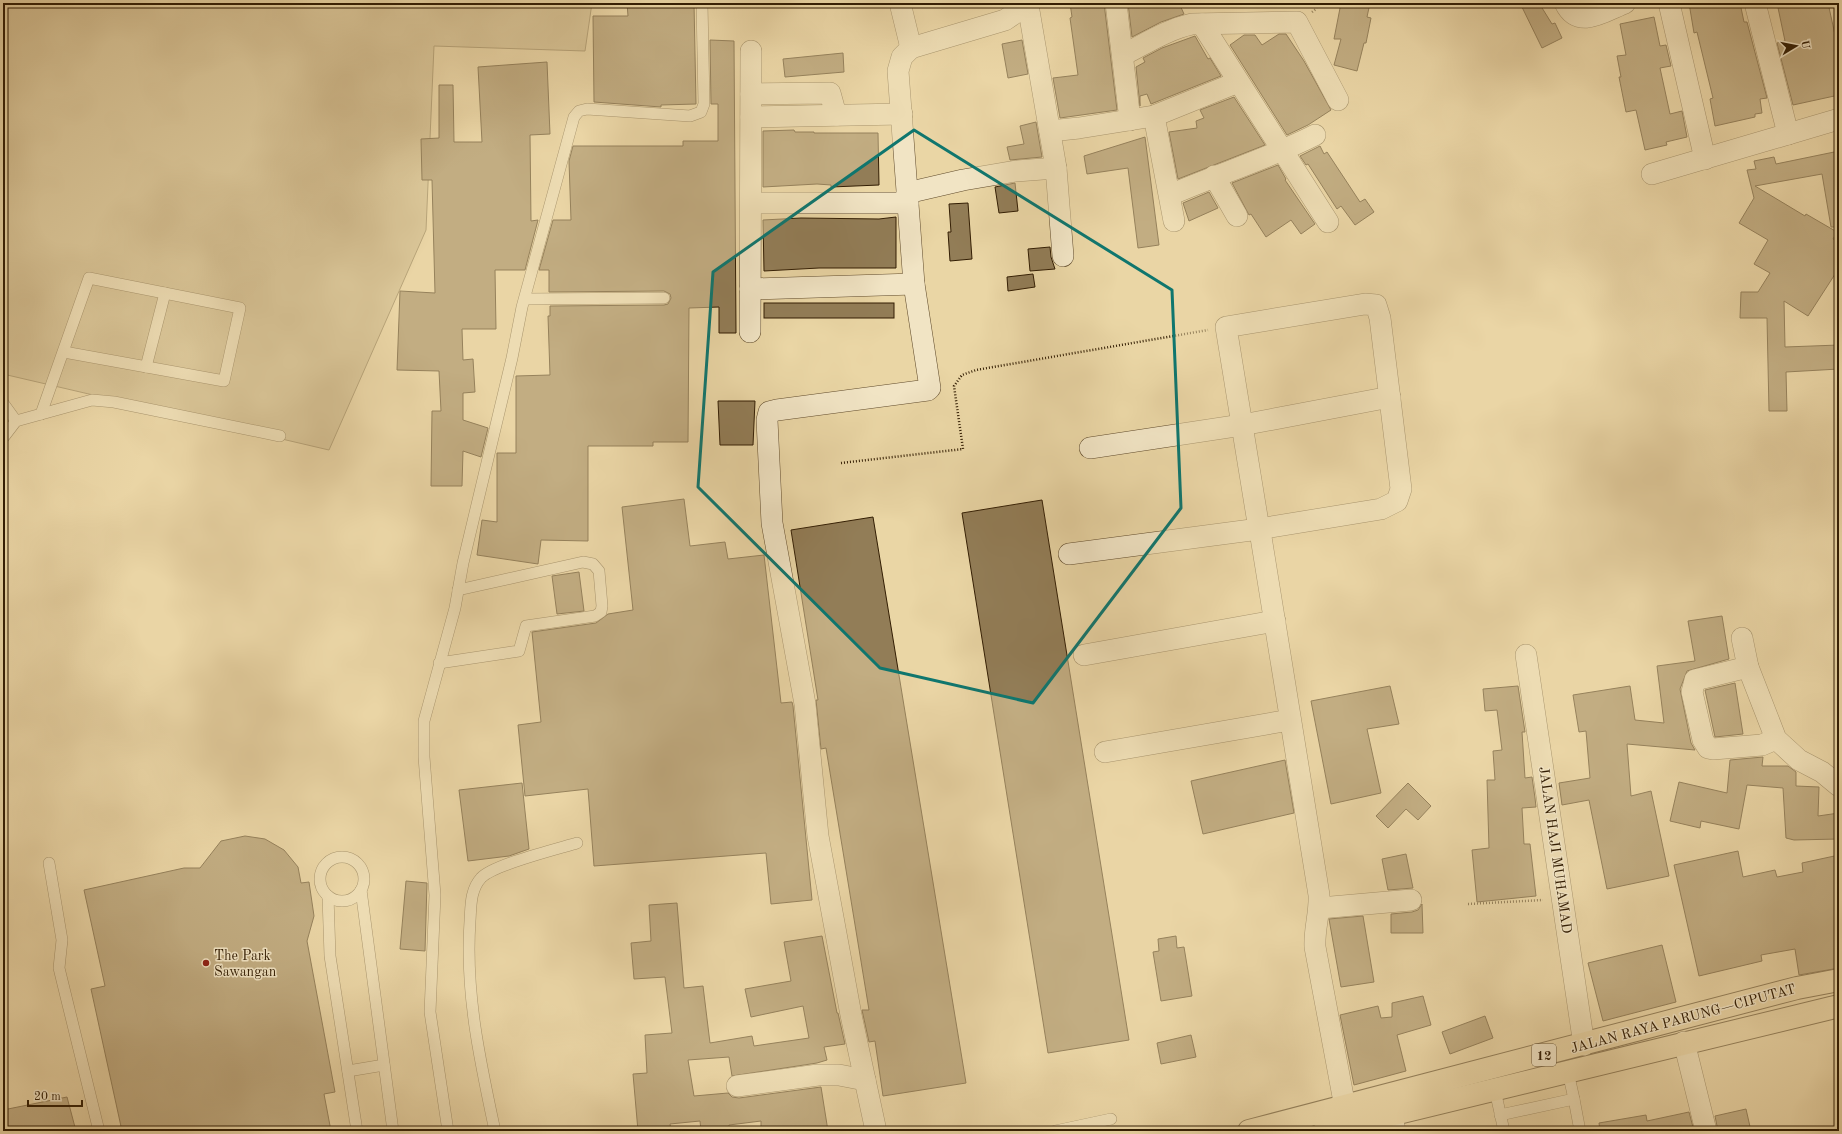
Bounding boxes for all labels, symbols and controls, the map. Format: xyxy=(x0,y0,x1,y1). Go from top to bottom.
north arrow xyxy=(1776,26,1816,66)
text: U xyxy=(1798,39,1811,50)
street label: JALAN HAJI MUHAMAD xyxy=(1536,766,1574,935)
place label: The Park Sawangan xyxy=(214,949,277,979)
marker: The Park Sawangan xyxy=(201,958,211,968)
street label: JALAN RAYA PARUNG—CIPUTAT xyxy=(1569,982,1797,1056)
road number: 12 xyxy=(1532,1044,1556,1066)
scale bar xyxy=(28,1082,82,1108)
text: 20 m xyxy=(34,1091,61,1103)

